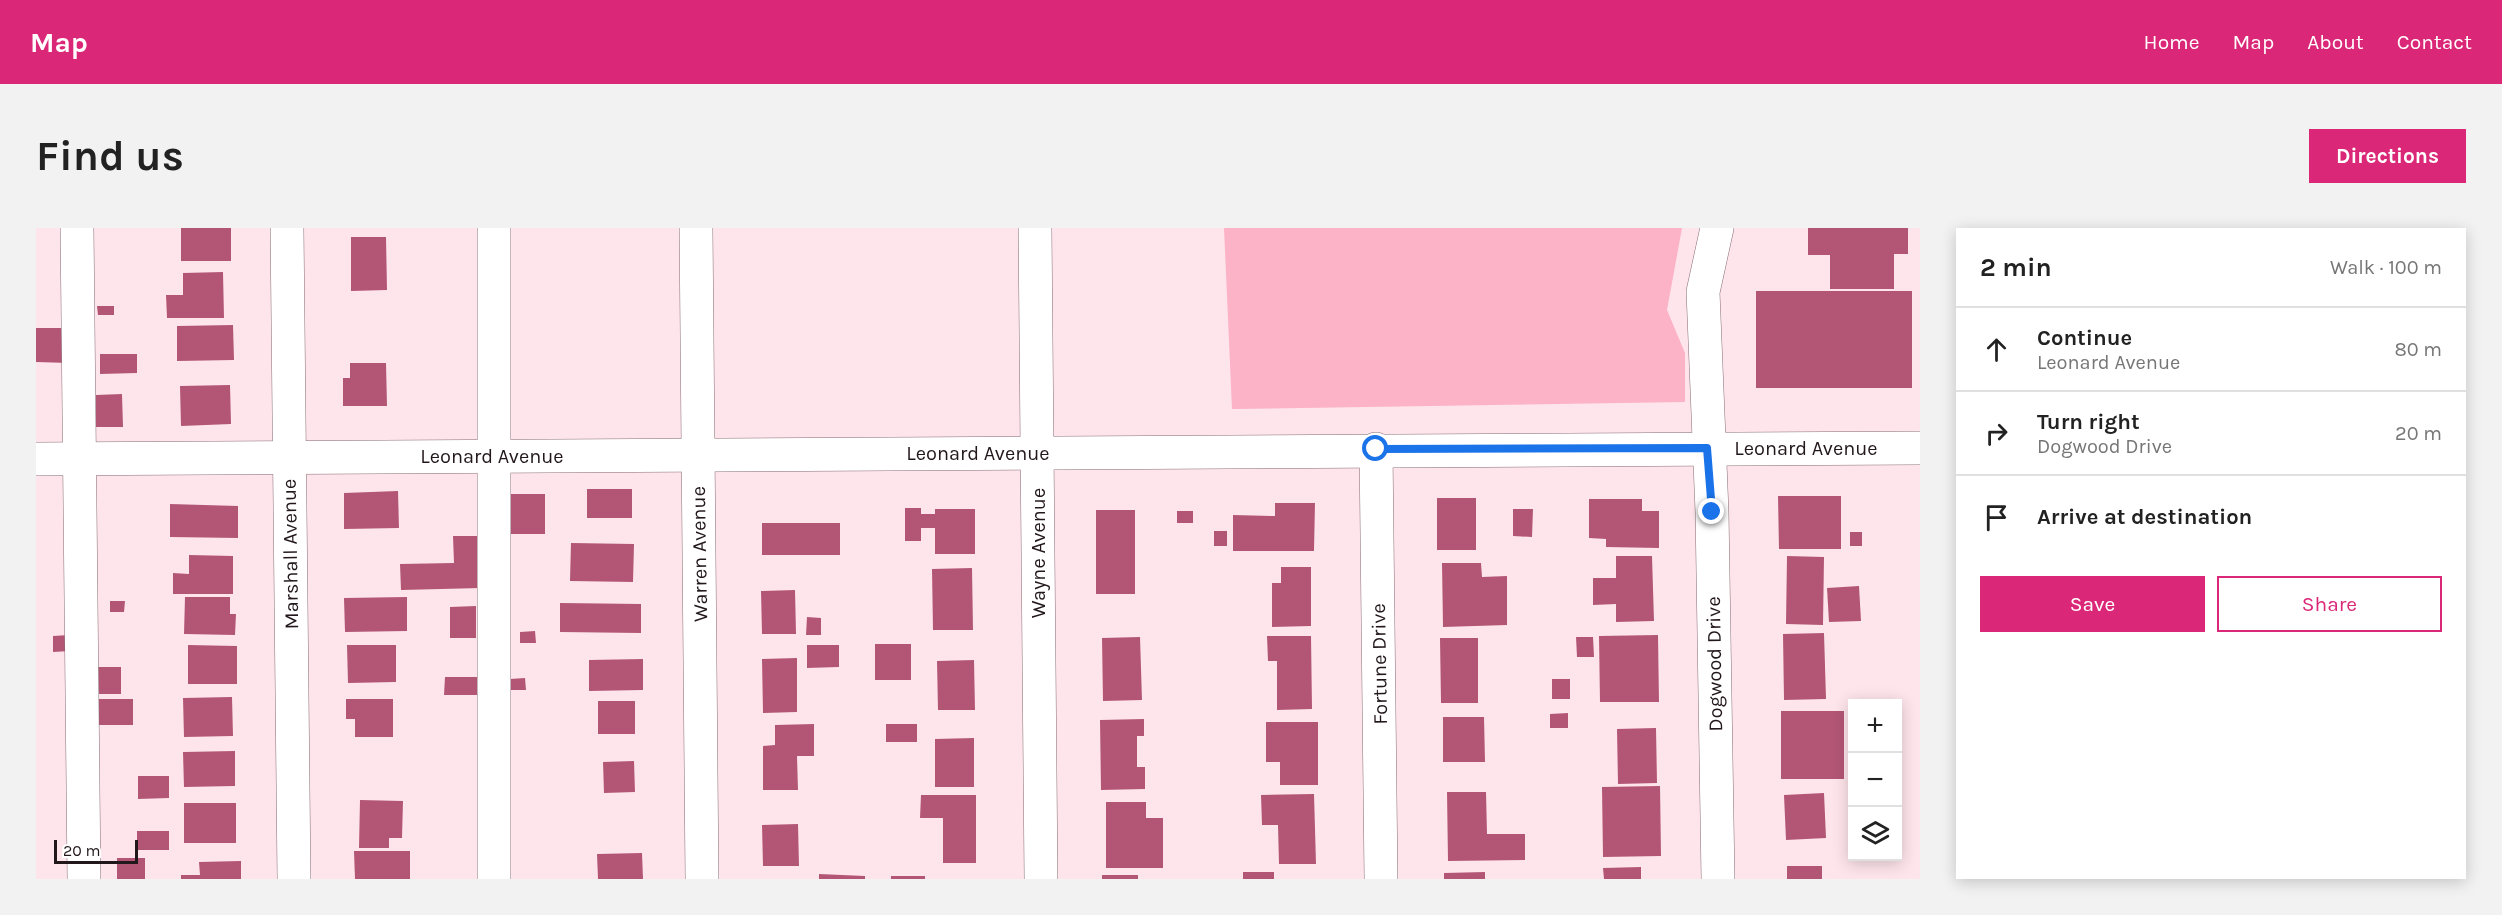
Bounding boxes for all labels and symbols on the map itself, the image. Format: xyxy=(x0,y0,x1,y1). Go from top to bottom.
route start xyxy=(1362,435,1388,461)
street label: Leonard Avenue xyxy=(1734,437,1878,460)
street label: Leonard Avenue xyxy=(906,442,1050,465)
street label: Leonard Avenue xyxy=(420,445,564,468)
street label: Marshall Avenue xyxy=(278,479,303,629)
street label: Warren Avenue xyxy=(687,486,712,622)
street label: Wayne Avenue xyxy=(1027,488,1050,618)
route end xyxy=(1698,498,1724,524)
street label: Dogwood Drive xyxy=(1702,596,1727,732)
street label: Fortune Drive xyxy=(1367,603,1392,725)
scale bar xyxy=(54,837,138,864)

